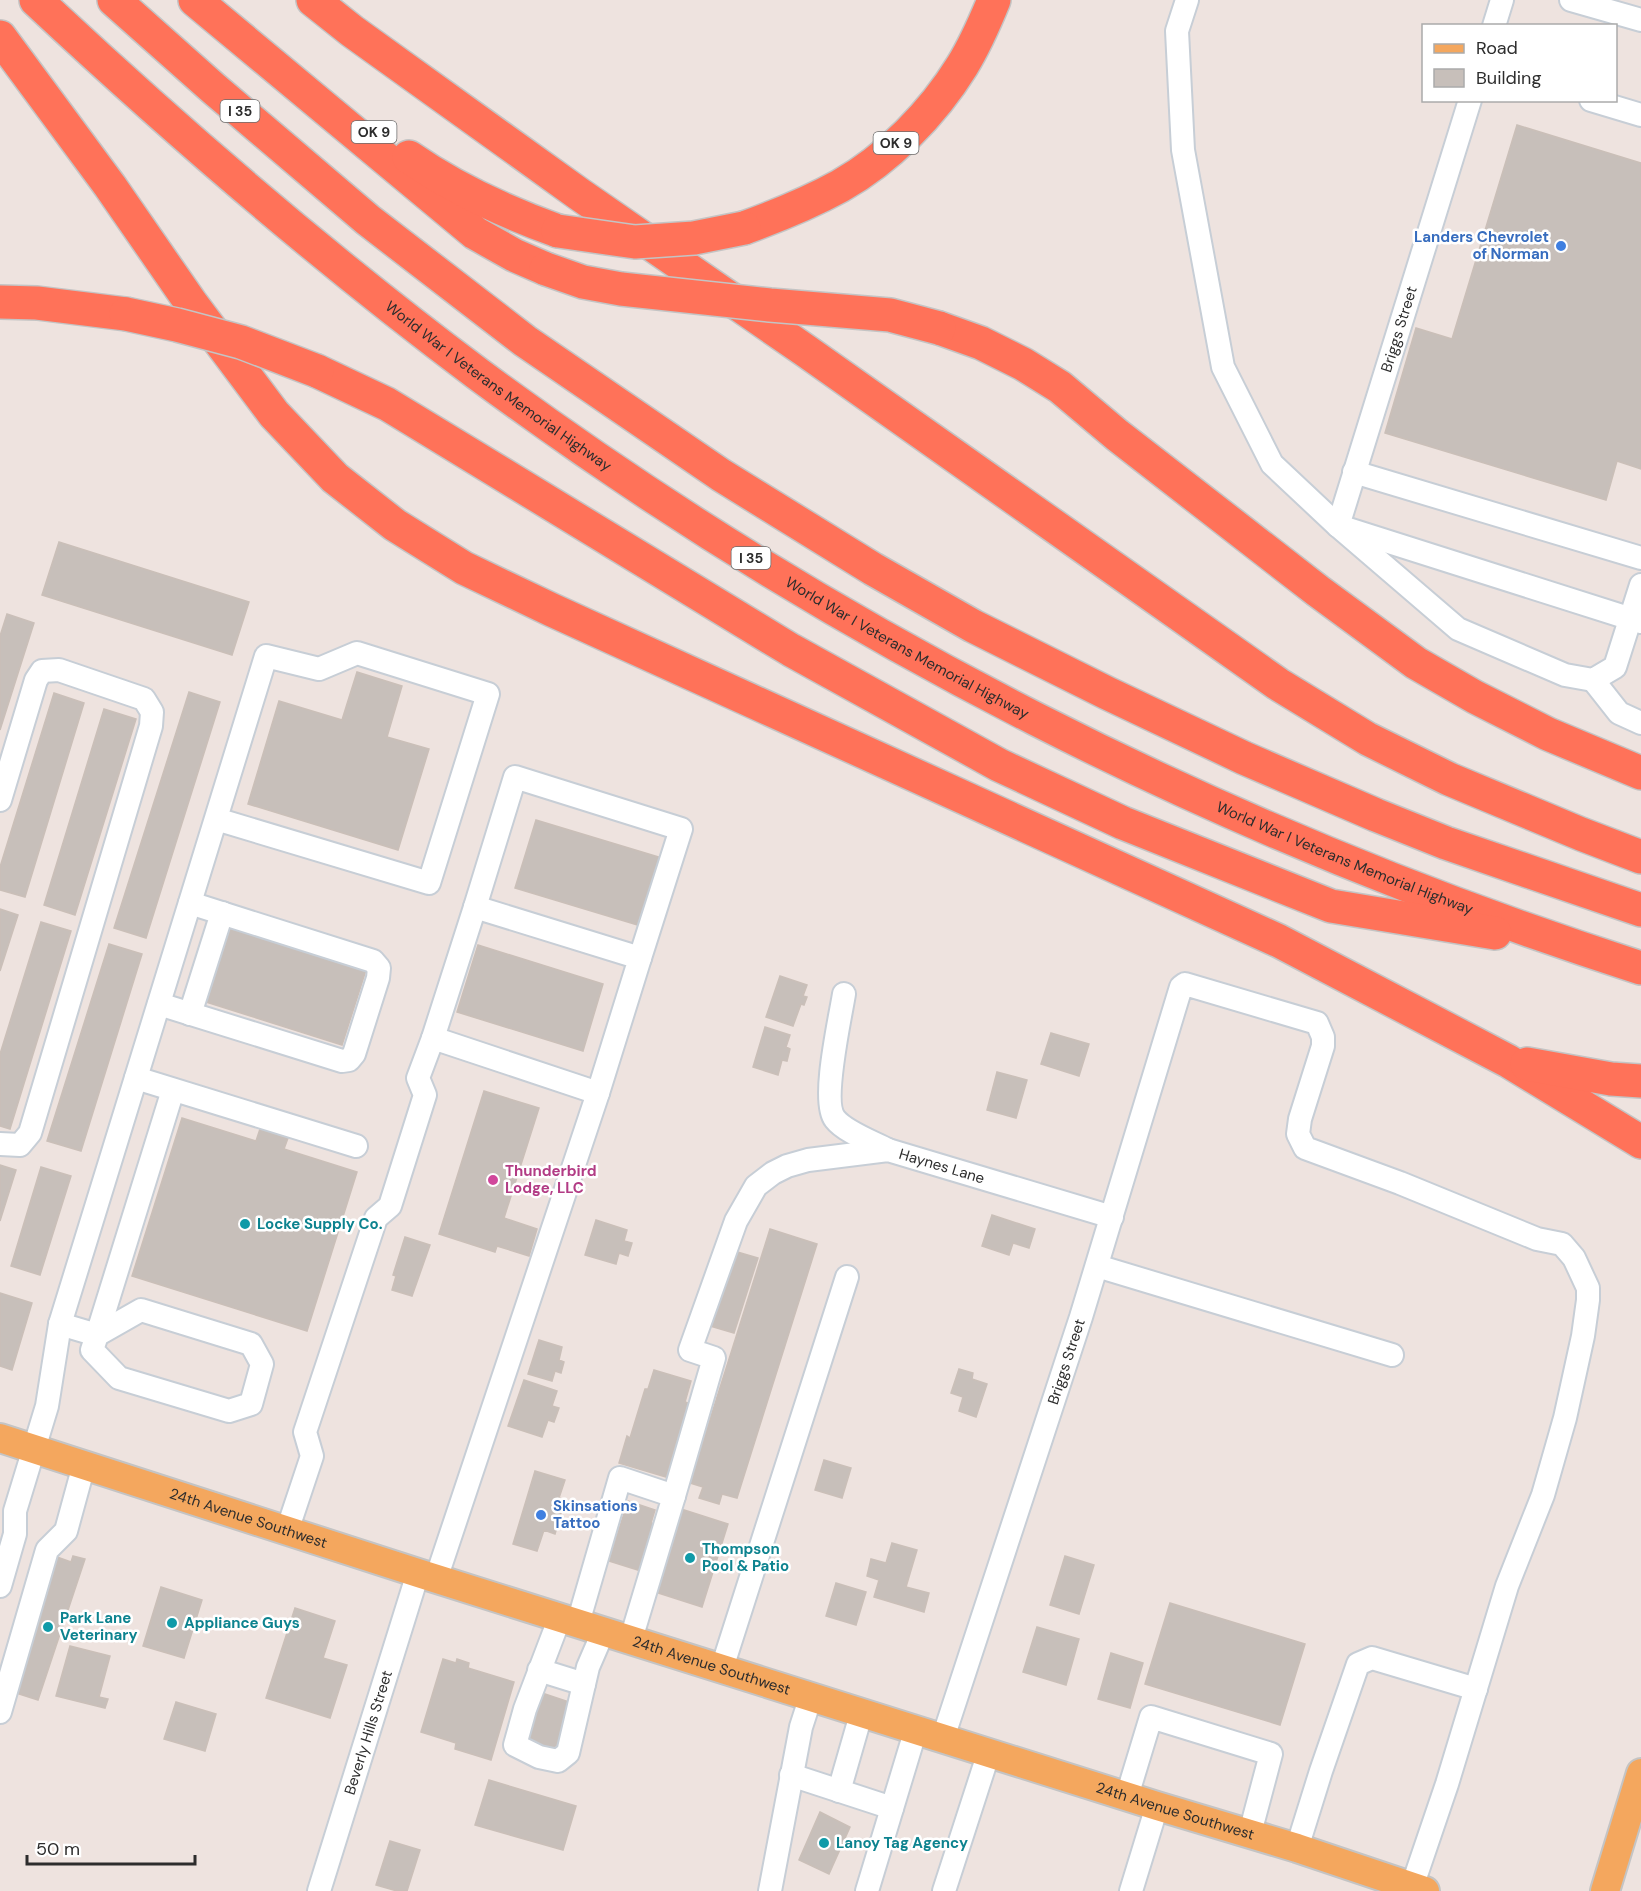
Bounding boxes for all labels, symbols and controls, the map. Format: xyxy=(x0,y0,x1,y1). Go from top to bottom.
legend xyxy=(1422,24,1617,102)
text: Road xyxy=(1476,36,1518,60)
text: Building xyxy=(1476,66,1541,90)
road number: I 35 xyxy=(220,100,260,122)
road number: OK 9 xyxy=(352,121,397,143)
road number: OK 9 xyxy=(874,132,918,154)
place label: Landers Chevrolet of Norman xyxy=(1414,227,1549,264)
marker: Landers Chevrolet of Norman xyxy=(1554,239,1568,253)
street label: Briggs Street xyxy=(1376,284,1422,375)
street label: World War I Veterans Memorial Highway xyxy=(381,296,616,476)
road number: I 35 xyxy=(732,547,771,569)
street label: World War I Veterans Memorial Highway xyxy=(782,572,1033,724)
street label: World War I Veterans Memorial Highway xyxy=(1213,797,1477,920)
street label: Haynes Lane xyxy=(897,1144,987,1188)
place label: Thunderbird Lodge, LLC xyxy=(505,1161,597,1198)
marker: Thunderbird Lodge, LLC xyxy=(486,1173,500,1187)
place label: Locke Supply Co. xyxy=(257,1214,383,1234)
marker: Locke Supply Co. xyxy=(238,1217,252,1231)
street label: Briggs Street xyxy=(1043,1316,1090,1407)
street label: 24th Avenue Southwest xyxy=(167,1483,330,1553)
place label: Skinsations Tattoo xyxy=(553,1496,638,1533)
marker: Skinsations Tattoo xyxy=(534,1508,548,1522)
place label: Thompson Pool & Patio xyxy=(702,1539,789,1576)
marker: Thompson Pool & Patio xyxy=(683,1551,697,1565)
place label: Park Lane Veterinary xyxy=(60,1608,137,1645)
place label: Appliance Guys xyxy=(184,1613,300,1633)
marker: Appliance Guys xyxy=(165,1616,179,1630)
marker: Park Lane Veterinary xyxy=(41,1620,55,1634)
street label: 24th Avenue Southwest xyxy=(630,1631,793,1700)
street label: Beverly Hills Street xyxy=(340,1668,397,1797)
street label: 24th Avenue Southwest xyxy=(1094,1777,1257,1845)
scale bar xyxy=(27,1828,195,1866)
place label: Lanoy Tag Agency xyxy=(836,1833,968,1853)
marker: Lanoy Tag Agency xyxy=(817,1836,831,1850)
text: 50 m xyxy=(36,1837,80,1861)

